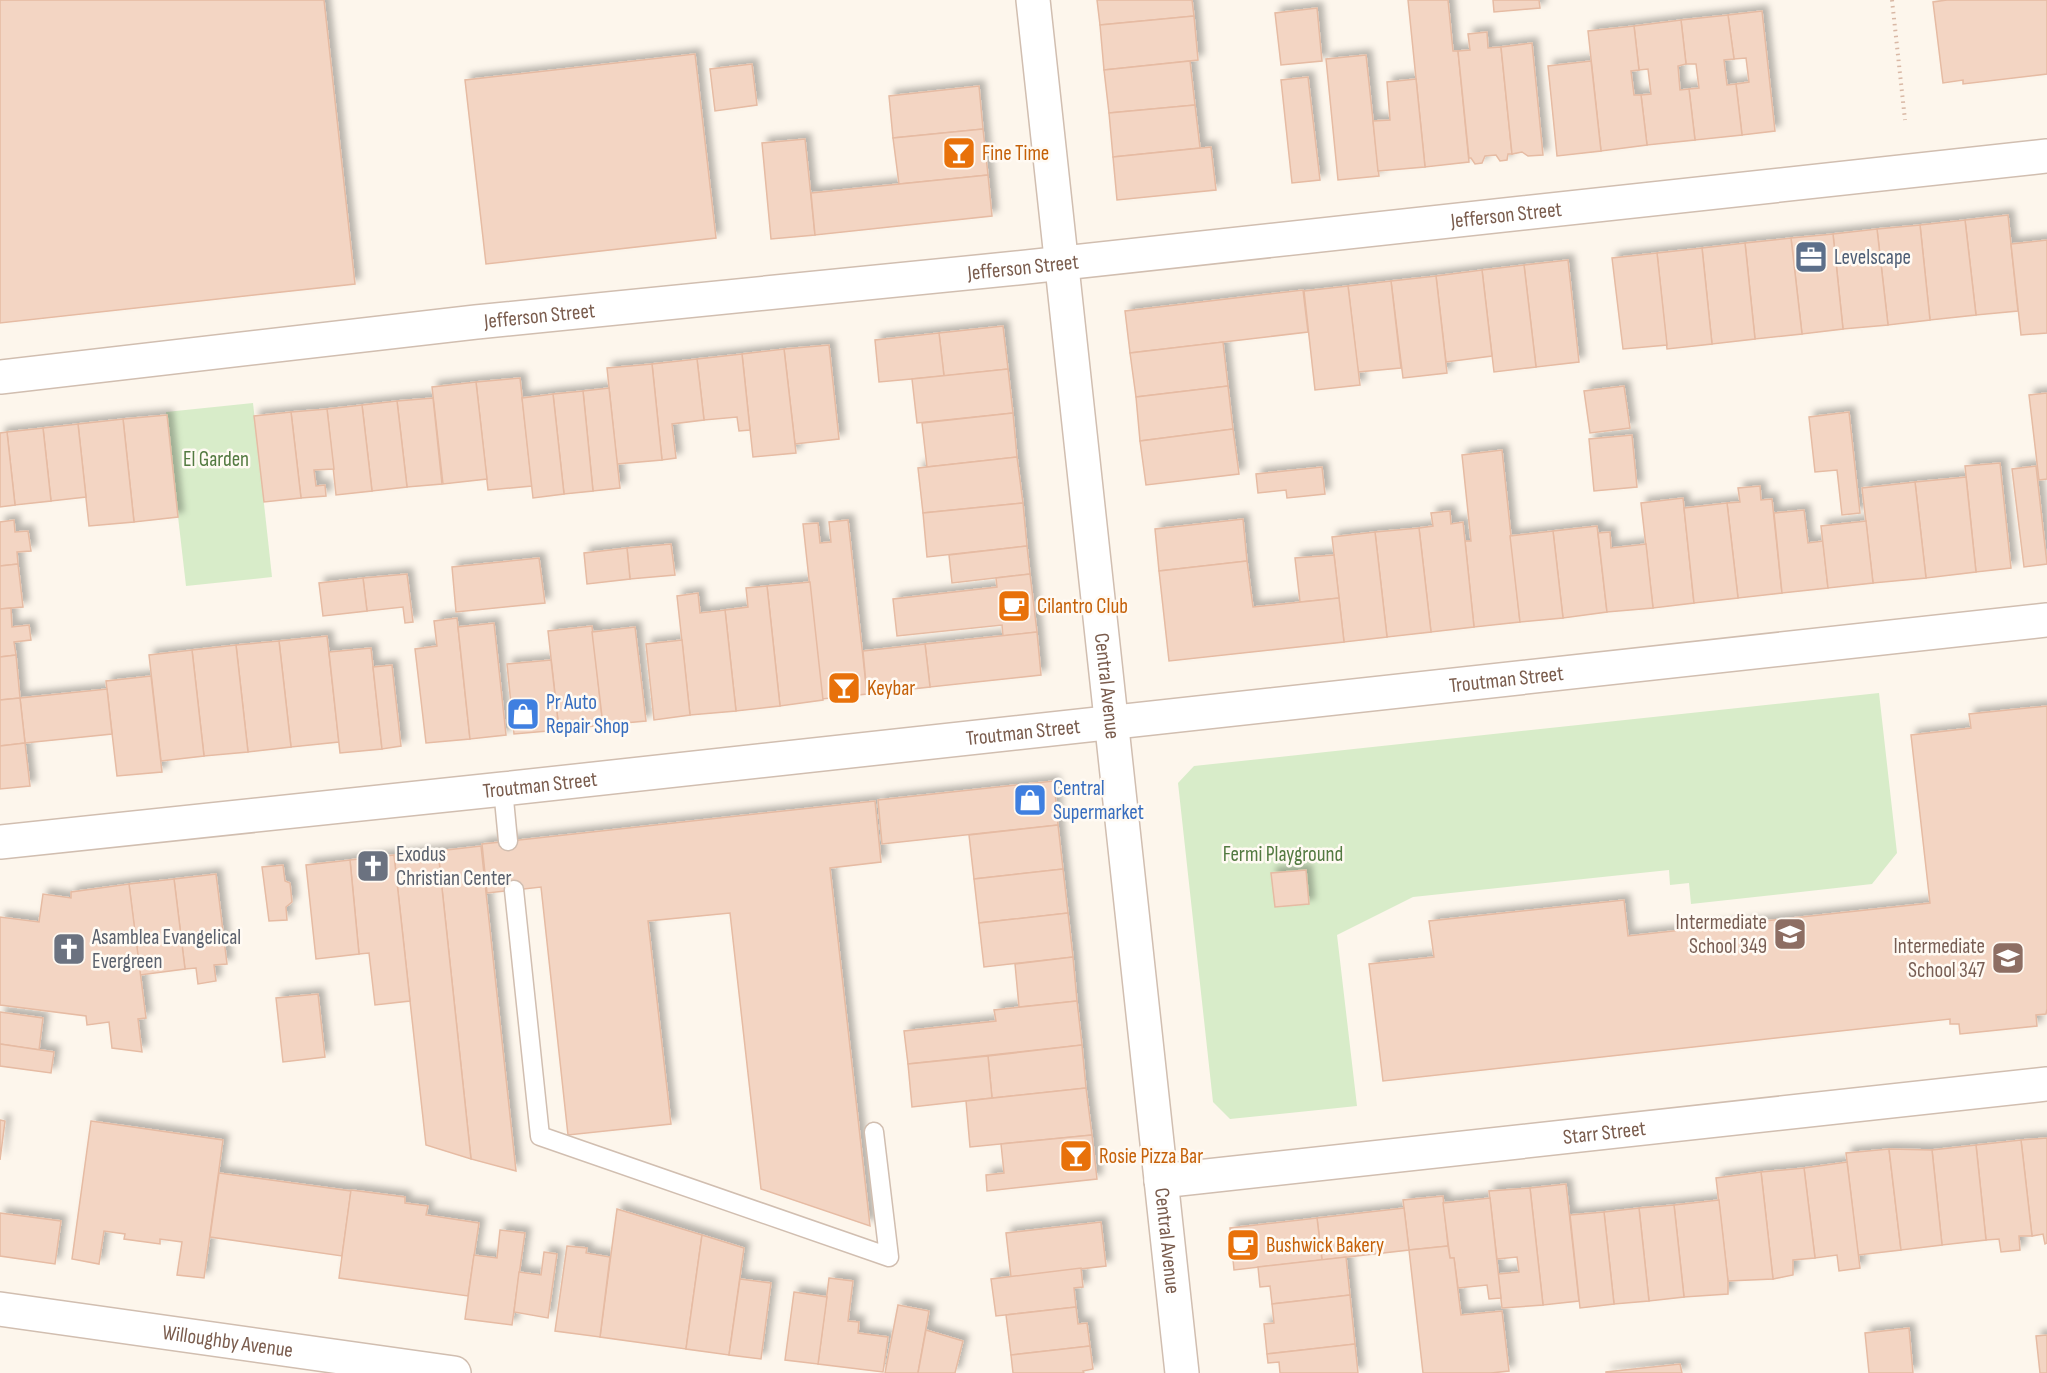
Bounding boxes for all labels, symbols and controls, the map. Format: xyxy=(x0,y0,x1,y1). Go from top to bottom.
bar icon: Fine Time xyxy=(941,135,977,171)
place label: Fine Time xyxy=(982,141,1049,166)
street label: Jefferson Street xyxy=(1449,197,1563,234)
office icon: Levelscape xyxy=(1793,239,1829,275)
place label: Levelscape xyxy=(1834,245,1911,270)
street label: Jefferson Street xyxy=(965,249,1080,286)
street label: Jefferson Street xyxy=(482,298,596,334)
park label: El Garden xyxy=(183,447,249,472)
cafe icon: Cilantro Club xyxy=(996,588,1032,624)
place label: Cilantro Club xyxy=(1037,594,1128,619)
street label: Central Avenue xyxy=(1089,632,1125,740)
street label: Troutman Street xyxy=(1448,661,1565,698)
bar icon: Keybar xyxy=(826,670,862,706)
place label: Keybar xyxy=(867,676,915,701)
place label: Pr Auto Repair Shop xyxy=(546,690,629,739)
shop icon: Pr Auto Repair Shop xyxy=(505,696,541,732)
street label: Troutman Street xyxy=(965,714,1082,751)
street label: Troutman Street xyxy=(482,767,599,804)
place label: Central Supermarket xyxy=(1053,776,1144,825)
shop icon: Central Supermarket xyxy=(1012,782,1048,818)
place label: Exodus Christian Center xyxy=(396,842,512,891)
park label: Fermi Playground xyxy=(1223,842,1343,867)
church icon: Exodus Christian Center xyxy=(355,848,391,884)
place label: Intermediate School 349 xyxy=(1676,910,1767,959)
school or university icon: Intermediate School 349 xyxy=(1772,916,1808,952)
place label: Asamblea Evangelical Evergreen xyxy=(91,925,241,974)
church icon: Asamblea Evangelical Evergreen xyxy=(51,931,87,967)
place label: Intermediate School 347 xyxy=(1894,934,1986,983)
school or university icon: Intermediate School 347 xyxy=(1990,940,2026,976)
street label: Starr Street xyxy=(1562,1116,1647,1150)
bar icon: Rosie Pizza Bar xyxy=(1058,1138,1094,1174)
place label: Rosie Pizza Bar xyxy=(1099,1144,1203,1169)
street label: Central Avenue xyxy=(1149,1187,1185,1295)
cafe icon: Bushwick Bakery xyxy=(1225,1227,1261,1263)
place label: Bushwick Bakery xyxy=(1266,1233,1384,1258)
street label: Willoughby Avenue xyxy=(161,1320,295,1363)

